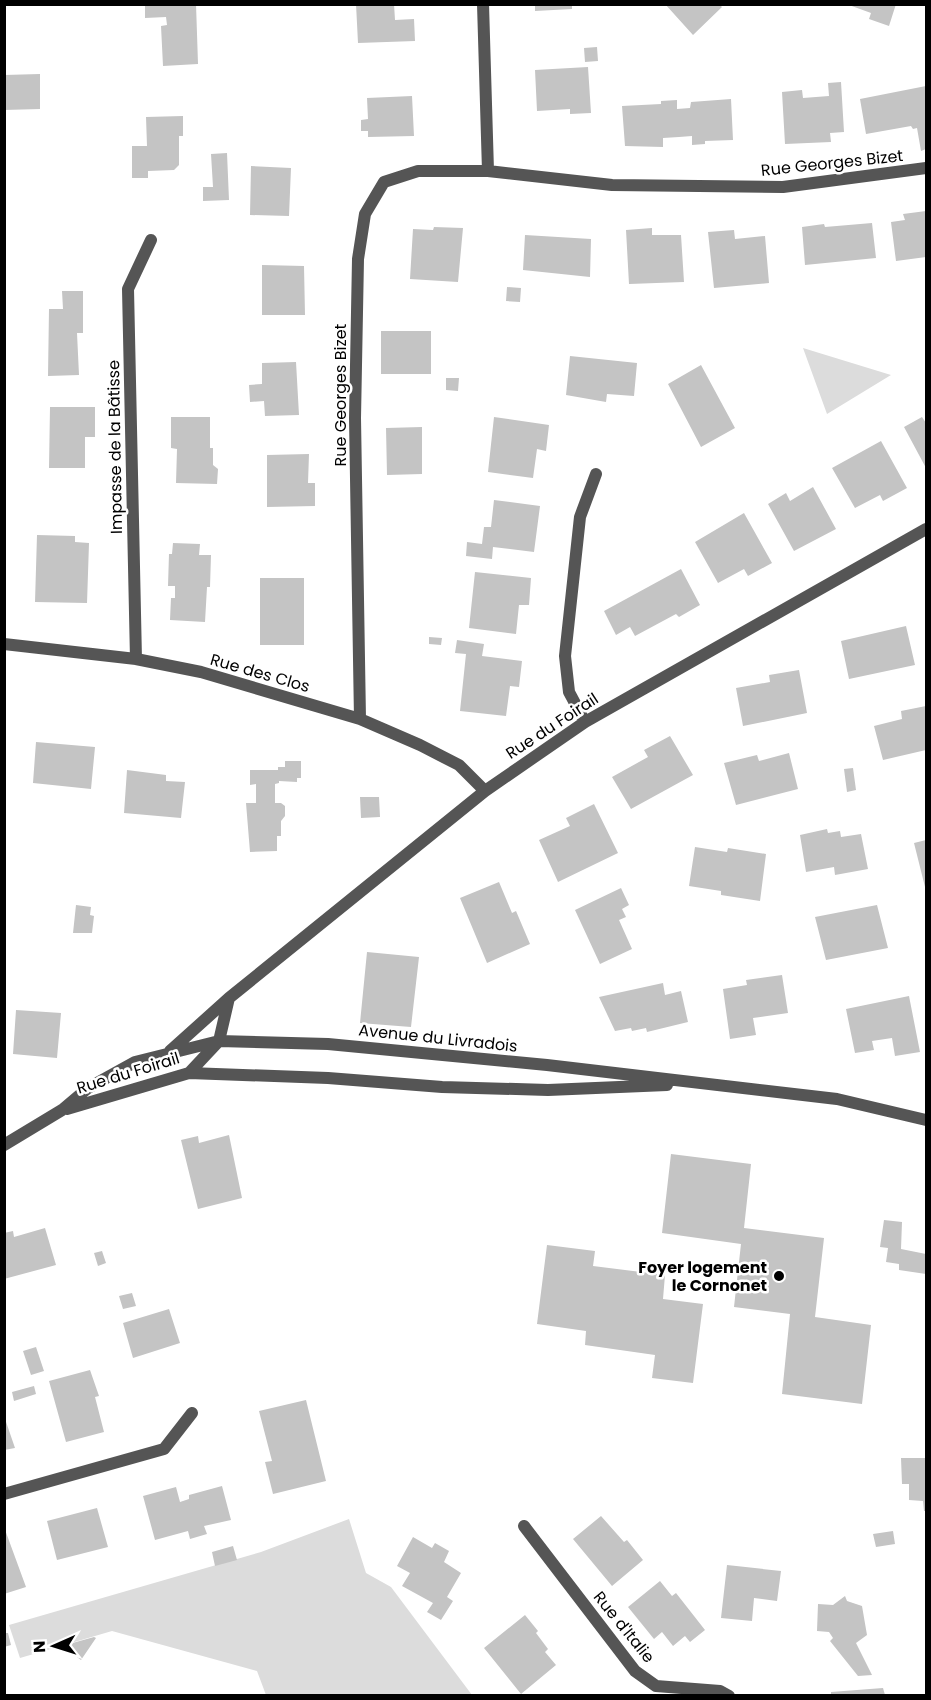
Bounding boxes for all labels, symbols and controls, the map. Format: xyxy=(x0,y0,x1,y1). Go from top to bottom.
street label: Rue Georges Bizet xyxy=(760,144,904,182)
street label: Rue Georges Bizet xyxy=(329,323,352,466)
street label: Impasse de la Bâtisse xyxy=(102,360,128,534)
street label: Rue des Clos xyxy=(208,648,312,698)
street label: Rue du Foirail xyxy=(501,687,603,765)
street label: Avenue du Livradois xyxy=(357,1018,519,1058)
street label: Rue du Foirail xyxy=(74,1046,182,1100)
place label: Foyer logement le Cornonet xyxy=(638,1256,767,1297)
marker: Foyer logement le Cornonet xyxy=(772,1269,786,1283)
street label: Rue d'Italie xyxy=(588,1586,660,1668)
north arrow xyxy=(24,1616,84,1676)
text: N xyxy=(28,1640,51,1653)

